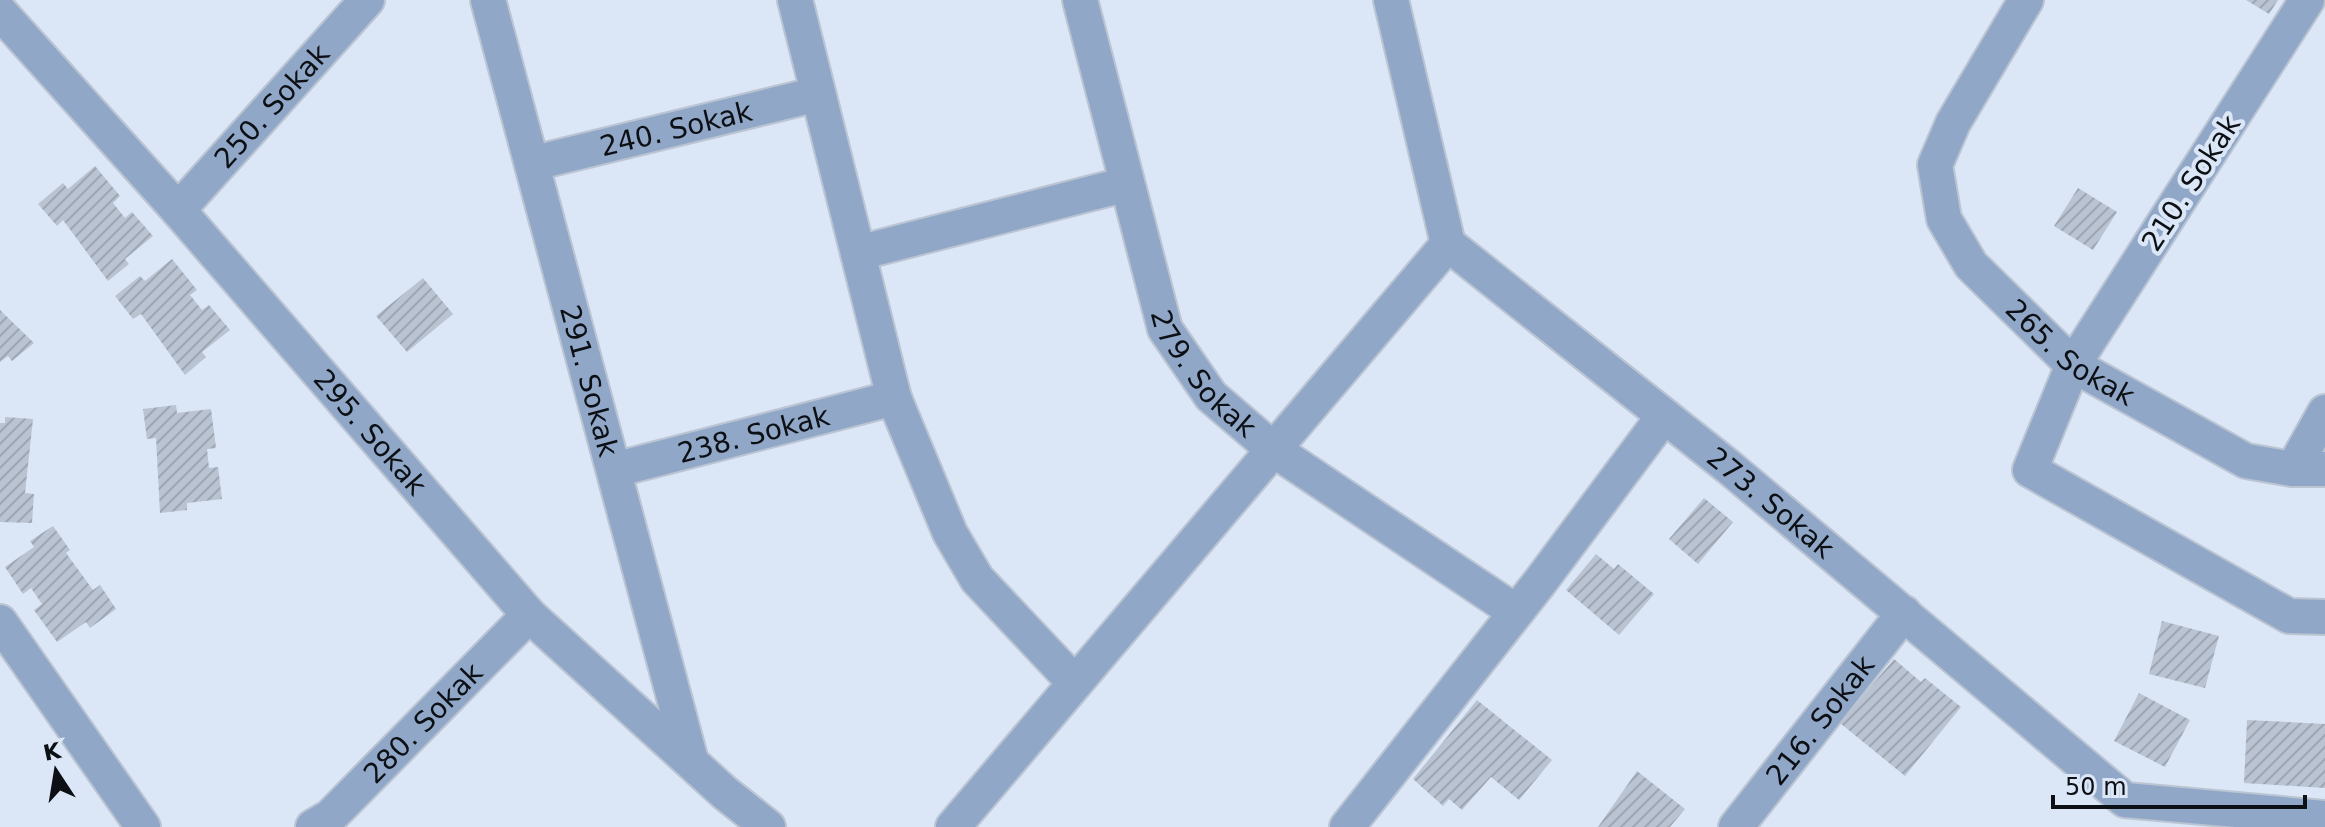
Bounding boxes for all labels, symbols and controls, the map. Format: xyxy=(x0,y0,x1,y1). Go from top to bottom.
street label: 250. Sokak xyxy=(207,37,336,175)
street label: 240. Sokak xyxy=(597,94,756,163)
street label: 210. Sokak xyxy=(2135,108,2248,257)
street label: 265. Sokak xyxy=(1999,292,2141,413)
street label: 291. Sokak xyxy=(554,301,626,461)
street label: 279. Sokak xyxy=(1144,306,1264,445)
street label: 295. Sokak xyxy=(307,362,434,502)
street label: 238. Sokak xyxy=(674,399,834,469)
street label: 273. Sokak xyxy=(1701,440,1841,565)
street label: 216. Sokak xyxy=(1759,648,1881,791)
street label: 280. Sokak xyxy=(357,655,490,790)
north arrow xyxy=(16,731,96,811)
text: K xyxy=(41,738,64,766)
scale bar xyxy=(2053,759,2305,809)
text: 50 m xyxy=(2065,773,2127,801)

